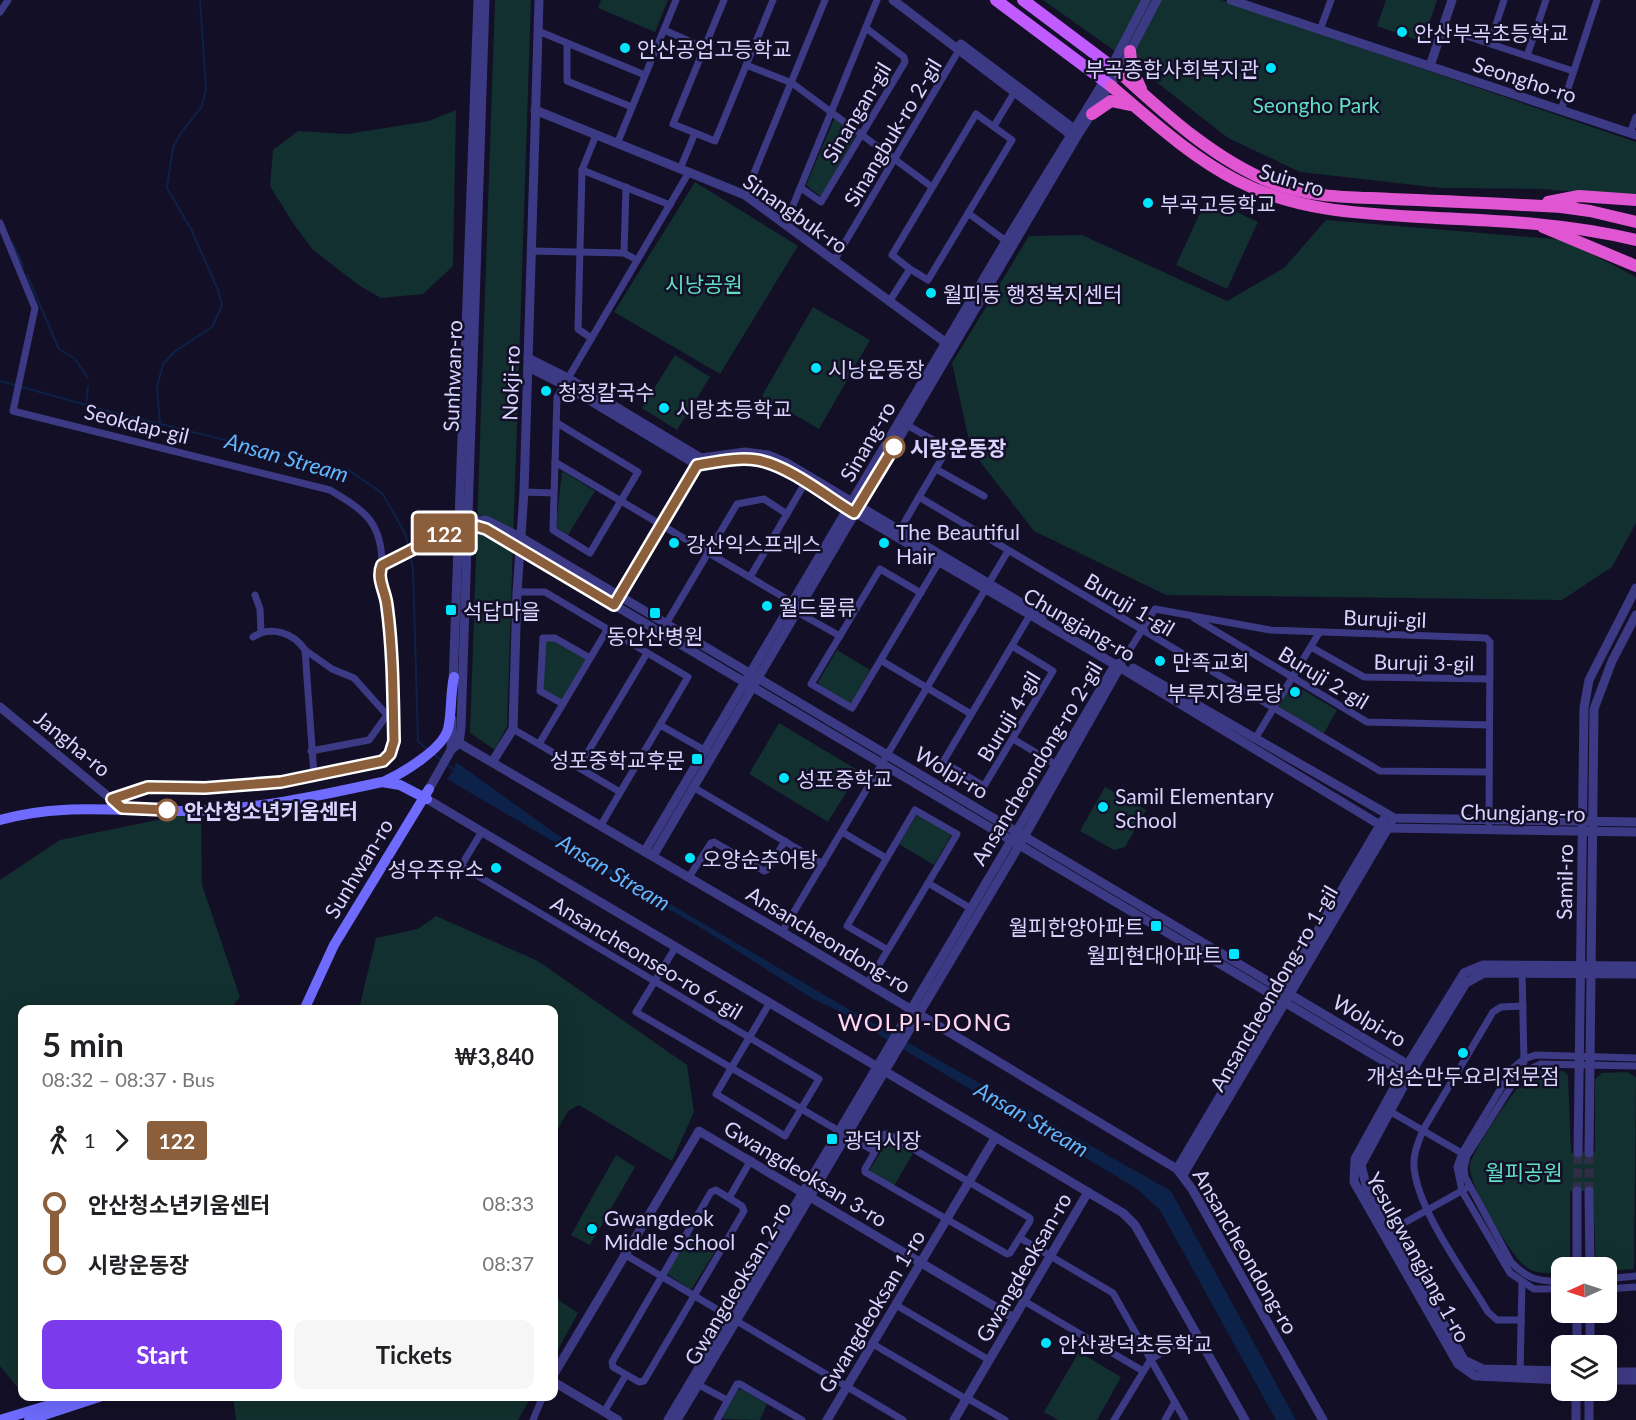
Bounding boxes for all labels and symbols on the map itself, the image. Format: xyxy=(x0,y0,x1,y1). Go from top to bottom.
place label: 안산부곡초등학교 xyxy=(1414,20,1569,45)
marker: 안산부곡초등학교 xyxy=(1395,25,1409,39)
place label: 안산공업고등학교 xyxy=(637,36,792,61)
marker: 안산공업고등학교 xyxy=(618,41,632,55)
street label: Seongho-ro xyxy=(1470,50,1580,108)
street label: Sinangbuk-ro 2-gil xyxy=(838,54,946,210)
place label: 부곡종합사회복지관 xyxy=(1085,56,1259,81)
street label: Sinangan-gil xyxy=(816,58,896,166)
marker: 부곡종합사회복지관 xyxy=(1264,61,1278,75)
park label: Seongho Park xyxy=(1253,92,1380,117)
street label: Suin-ro xyxy=(1257,157,1328,201)
street label: Sinangbuk-ro xyxy=(739,168,853,258)
place label: 부곡고등학교 xyxy=(1160,191,1276,216)
marker: 부곡고등학교 xyxy=(1141,196,1155,210)
park label: 시낭공원 xyxy=(665,271,743,296)
place label: 월피동 행정복지센터 xyxy=(943,281,1122,306)
marker: 월피동 행정복지센터 xyxy=(924,286,938,300)
street label: Sunhwan-ro xyxy=(438,320,466,432)
street label: Nokji-ro xyxy=(496,345,524,421)
place label: 시낭운동장 xyxy=(828,356,925,381)
marker: 시낭운동장 xyxy=(809,361,823,375)
place label: 청정칼국수 xyxy=(558,379,655,404)
marker: 청정칼국수 xyxy=(539,384,553,398)
place label: 시랑초등학교 xyxy=(676,396,792,421)
street label: Sinang-ro xyxy=(834,397,900,485)
street label: Seokdap-gil xyxy=(82,398,192,448)
marker: 시랑초등학교 xyxy=(657,401,671,415)
water label: Ansan Stream xyxy=(221,426,352,487)
place label: 시랑운동장 xyxy=(910,435,1007,460)
marker: 시랑운동장 xyxy=(883,436,905,458)
line badge: 122 xyxy=(410,514,478,552)
place label: The Beautiful Hair xyxy=(896,519,1020,568)
place label: 강산익스프레스 xyxy=(686,531,821,556)
marker: 강산익스프레스 xyxy=(667,536,681,550)
marker: The Beautiful Hair xyxy=(877,536,891,550)
street label: Buruji 1-gil xyxy=(1080,567,1180,641)
street label: Chungjang-ro xyxy=(1020,582,1141,666)
place label: 월드물류 xyxy=(779,594,856,619)
place label: 석답마을 xyxy=(463,598,540,623)
marker: 월드물류 xyxy=(760,599,774,613)
marker: 석답마을 xyxy=(444,603,458,617)
street label: Buruji-gil xyxy=(1343,604,1427,632)
marker: 동안산병원 xyxy=(648,606,662,620)
place label: 동안산병원 xyxy=(607,623,703,648)
street label: Buruji 2-gil xyxy=(1274,640,1374,714)
place label: 만족교회 xyxy=(1172,649,1249,674)
street label: Buruji 3-gil xyxy=(1373,649,1475,675)
marker: 만족교회 xyxy=(1153,654,1167,668)
street label: Ansancheondong-ro 2-gil xyxy=(965,657,1107,869)
street label: Buruji 4-gil xyxy=(971,666,1045,766)
place label: 부루지경로당 xyxy=(1167,680,1283,705)
marker: 부루지경로당 xyxy=(1288,685,1302,699)
street label: Jangha-ro xyxy=(30,705,116,781)
street label: Wolpi-ro xyxy=(911,740,993,804)
place label: 성포중학교후문 xyxy=(550,747,685,772)
marker: 성포중학교후문 xyxy=(690,752,704,766)
place label: 성포중학교 xyxy=(796,766,893,791)
marker: 성포중학교 xyxy=(777,771,791,785)
place label: Samil Elementary School xyxy=(1115,783,1274,832)
place label: 안산청소년키움센터 xyxy=(184,798,358,823)
street label: Chungjang-ro xyxy=(1460,798,1586,826)
marker: 안산청소년키움센터 xyxy=(156,799,178,821)
marker: Samil Elementary School xyxy=(1096,800,1110,814)
street label: Sunhwan-ro xyxy=(319,814,398,922)
water label: Ansan Stream xyxy=(552,827,675,916)
street label: Samil-ro xyxy=(1551,844,1577,920)
place label: 오양순추어탕 xyxy=(702,846,818,871)
marker: 오양순추어탕 xyxy=(683,851,697,865)
place label: 성우주유소 xyxy=(387,856,484,881)
marker: 성우주유소 xyxy=(489,861,503,875)
street label: Ansancheondong-ro xyxy=(742,880,916,998)
street label: Ansancheondong-ro 1-gil xyxy=(1204,881,1342,1095)
street label: Ansancheonseo-ro 6-gil xyxy=(547,890,747,1024)
place label: 월피한양아파트 xyxy=(1009,914,1144,939)
marker: 월피한양아파트 xyxy=(1149,919,1163,933)
place label: 월피현대아파트 xyxy=(1087,942,1222,967)
marker: 월피현대아파트 xyxy=(1227,947,1241,961)
street label: Wolpi-ro xyxy=(1329,988,1411,1052)
district label: WOLPI-DONG xyxy=(838,1007,1012,1036)
marker: 개성손만두요리전문점 xyxy=(1456,1046,1470,1060)
place label: 개성손만두요리전문점 xyxy=(1366,1063,1560,1088)
water label: Ansan Stream xyxy=(969,1075,1094,1162)
street label: Gwangdeoksan 3-ro xyxy=(720,1114,892,1232)
place label: 광덕시장 xyxy=(844,1127,921,1152)
marker: 광덕시장 xyxy=(825,1132,839,1146)
park label: 월피공원 xyxy=(1485,1159,1563,1184)
street label: Ansancheondong-ro xyxy=(1188,1164,1304,1338)
street label: Yesulgwangjang 1-ro xyxy=(1362,1168,1476,1346)
street label: Gwangdeoksan-ro xyxy=(970,1188,1076,1346)
street label: Gwangdeoksan 2-ro xyxy=(678,1197,796,1369)
place label: Gwangdeok Middle School xyxy=(604,1205,735,1254)
marker: Gwangdeok Middle School xyxy=(585,1222,599,1236)
street label: Gwangdeoksan 1-ro xyxy=(812,1225,930,1397)
north arrow xyxy=(1551,1257,1617,1323)
place label: 안산광덕초등학교 xyxy=(1058,1331,1213,1356)
marker: 안산광덕초등학교 xyxy=(1039,1336,1053,1350)

